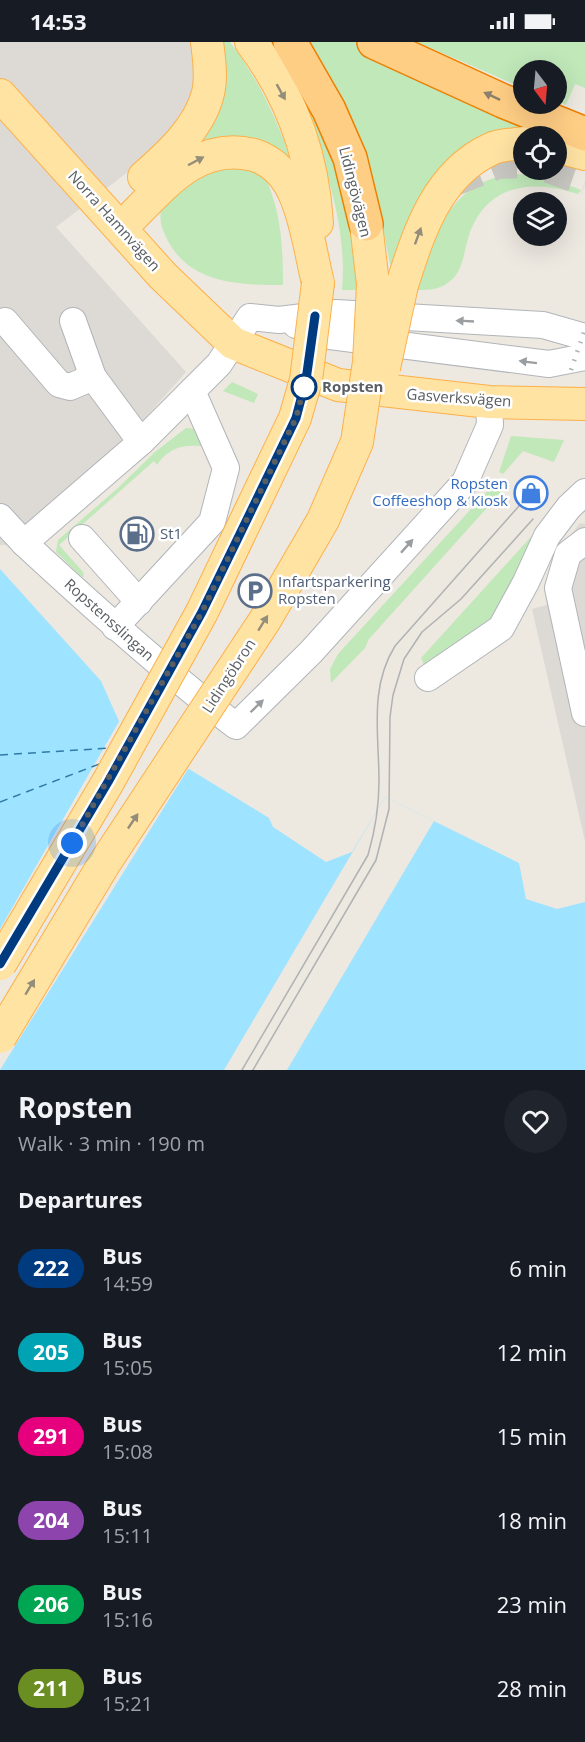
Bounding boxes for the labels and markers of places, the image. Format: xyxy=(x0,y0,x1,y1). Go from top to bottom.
marker: Ropsten xyxy=(291,374,317,400)
place label: Ropsten xyxy=(322,376,383,396)
place label: Ropsten Coffeeshop & Kiosk xyxy=(372,473,508,510)
shop icon: Ropsten Coffeeshop & Kiosk xyxy=(513,475,549,511)
fuel station icon: St1 xyxy=(119,516,155,552)
place label: St1 xyxy=(160,523,182,543)
place label: Infartsparkering Ropsten xyxy=(278,571,391,608)
parking icon: Infartsparkering Ropsten xyxy=(237,573,273,609)

